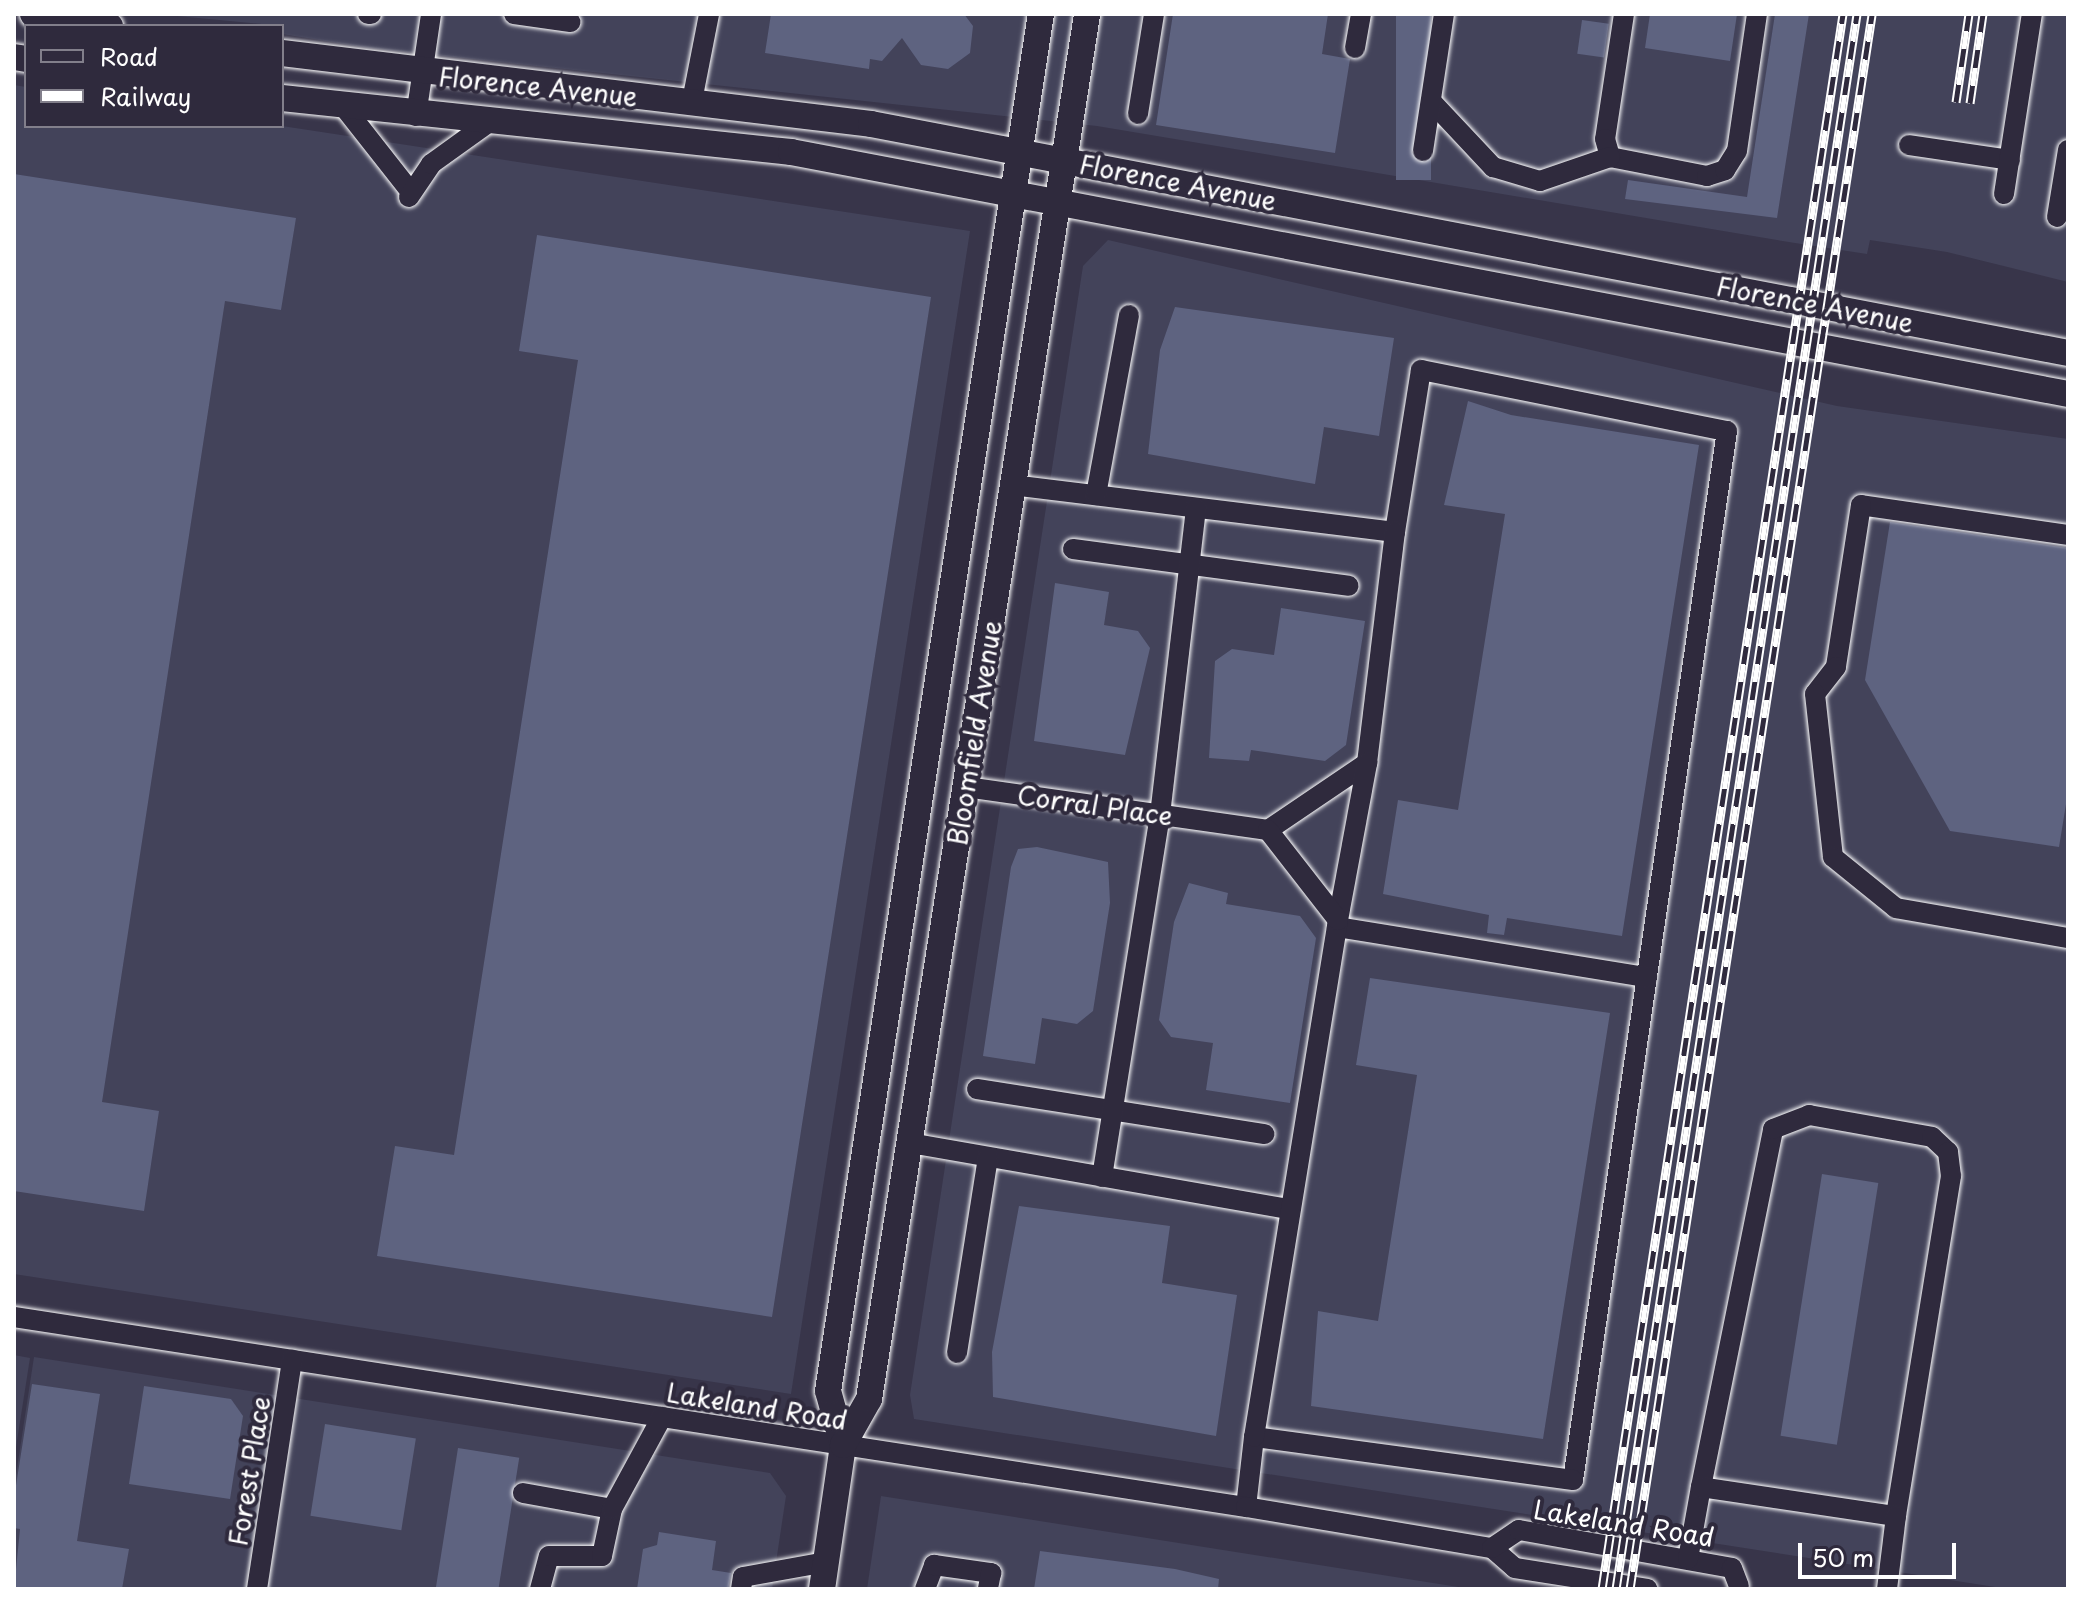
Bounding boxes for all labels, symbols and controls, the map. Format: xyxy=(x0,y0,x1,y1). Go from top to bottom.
legend xyxy=(24,24,284,128)
text: Road xyxy=(100,38,158,74)
street label: Florence Avenue xyxy=(436,60,640,112)
text: Railway xyxy=(100,78,191,114)
street label: Florence Avenue xyxy=(1076,147,1280,217)
street label: Florence Avenue xyxy=(1713,269,1917,339)
street label: Bloomfield Avenue xyxy=(941,618,1007,848)
street label: Corral Place xyxy=(1015,779,1175,831)
street label: Lakeland Road xyxy=(664,1376,850,1436)
street label: Forest Place xyxy=(222,1393,276,1549)
street label: Lakeland Road xyxy=(1531,1493,1717,1553)
scale bar xyxy=(1802,1527,1960,1577)
text: 50 m xyxy=(1812,1539,1874,1575)

